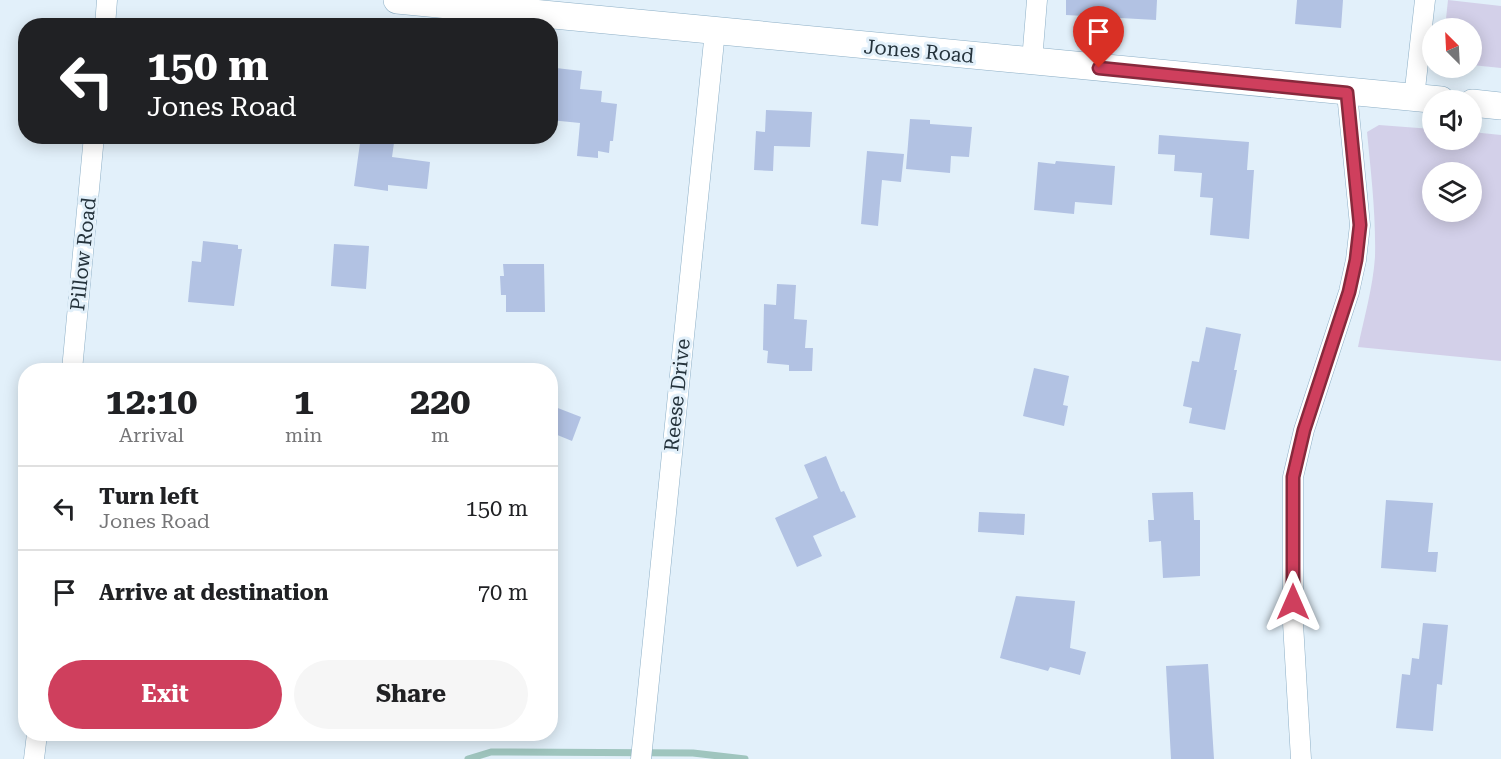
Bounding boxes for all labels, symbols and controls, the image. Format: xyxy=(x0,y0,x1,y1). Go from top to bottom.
pin xyxy=(1073,6,1124,68)
icon: arrive xyxy=(1082,15,1115,48)
north arrow xyxy=(1422,18,1482,78)
map controls xyxy=(1422,18,1482,222)
street label: Jones Road xyxy=(863,34,975,68)
text: 150 m xyxy=(147,41,269,90)
icon: left xyxy=(48,42,126,120)
button: sound xyxy=(1422,90,1482,150)
text: Jones Road xyxy=(147,91,297,123)
button: layers xyxy=(1422,162,1482,222)
street label: Pillow Road xyxy=(65,196,101,312)
street label: Reese Drive xyxy=(659,337,695,453)
text: 12:10 xyxy=(106,381,197,423)
text: 1 xyxy=(294,381,314,423)
text: 220 xyxy=(410,381,470,423)
text: Arrival xyxy=(119,423,184,447)
text: min xyxy=(285,423,322,447)
text: m xyxy=(431,423,449,447)
text: Turn left xyxy=(99,484,199,509)
icon: left xyxy=(48,492,81,525)
text: 150 m xyxy=(465,496,528,521)
text: Jones Road xyxy=(99,509,210,533)
position arrow xyxy=(1261,570,1325,634)
icon: arrive xyxy=(48,576,81,609)
text: Arrive at destination xyxy=(99,580,328,605)
text: 70 m xyxy=(478,580,528,605)
button: Exit xyxy=(48,660,282,729)
button: Share xyxy=(294,660,528,729)

